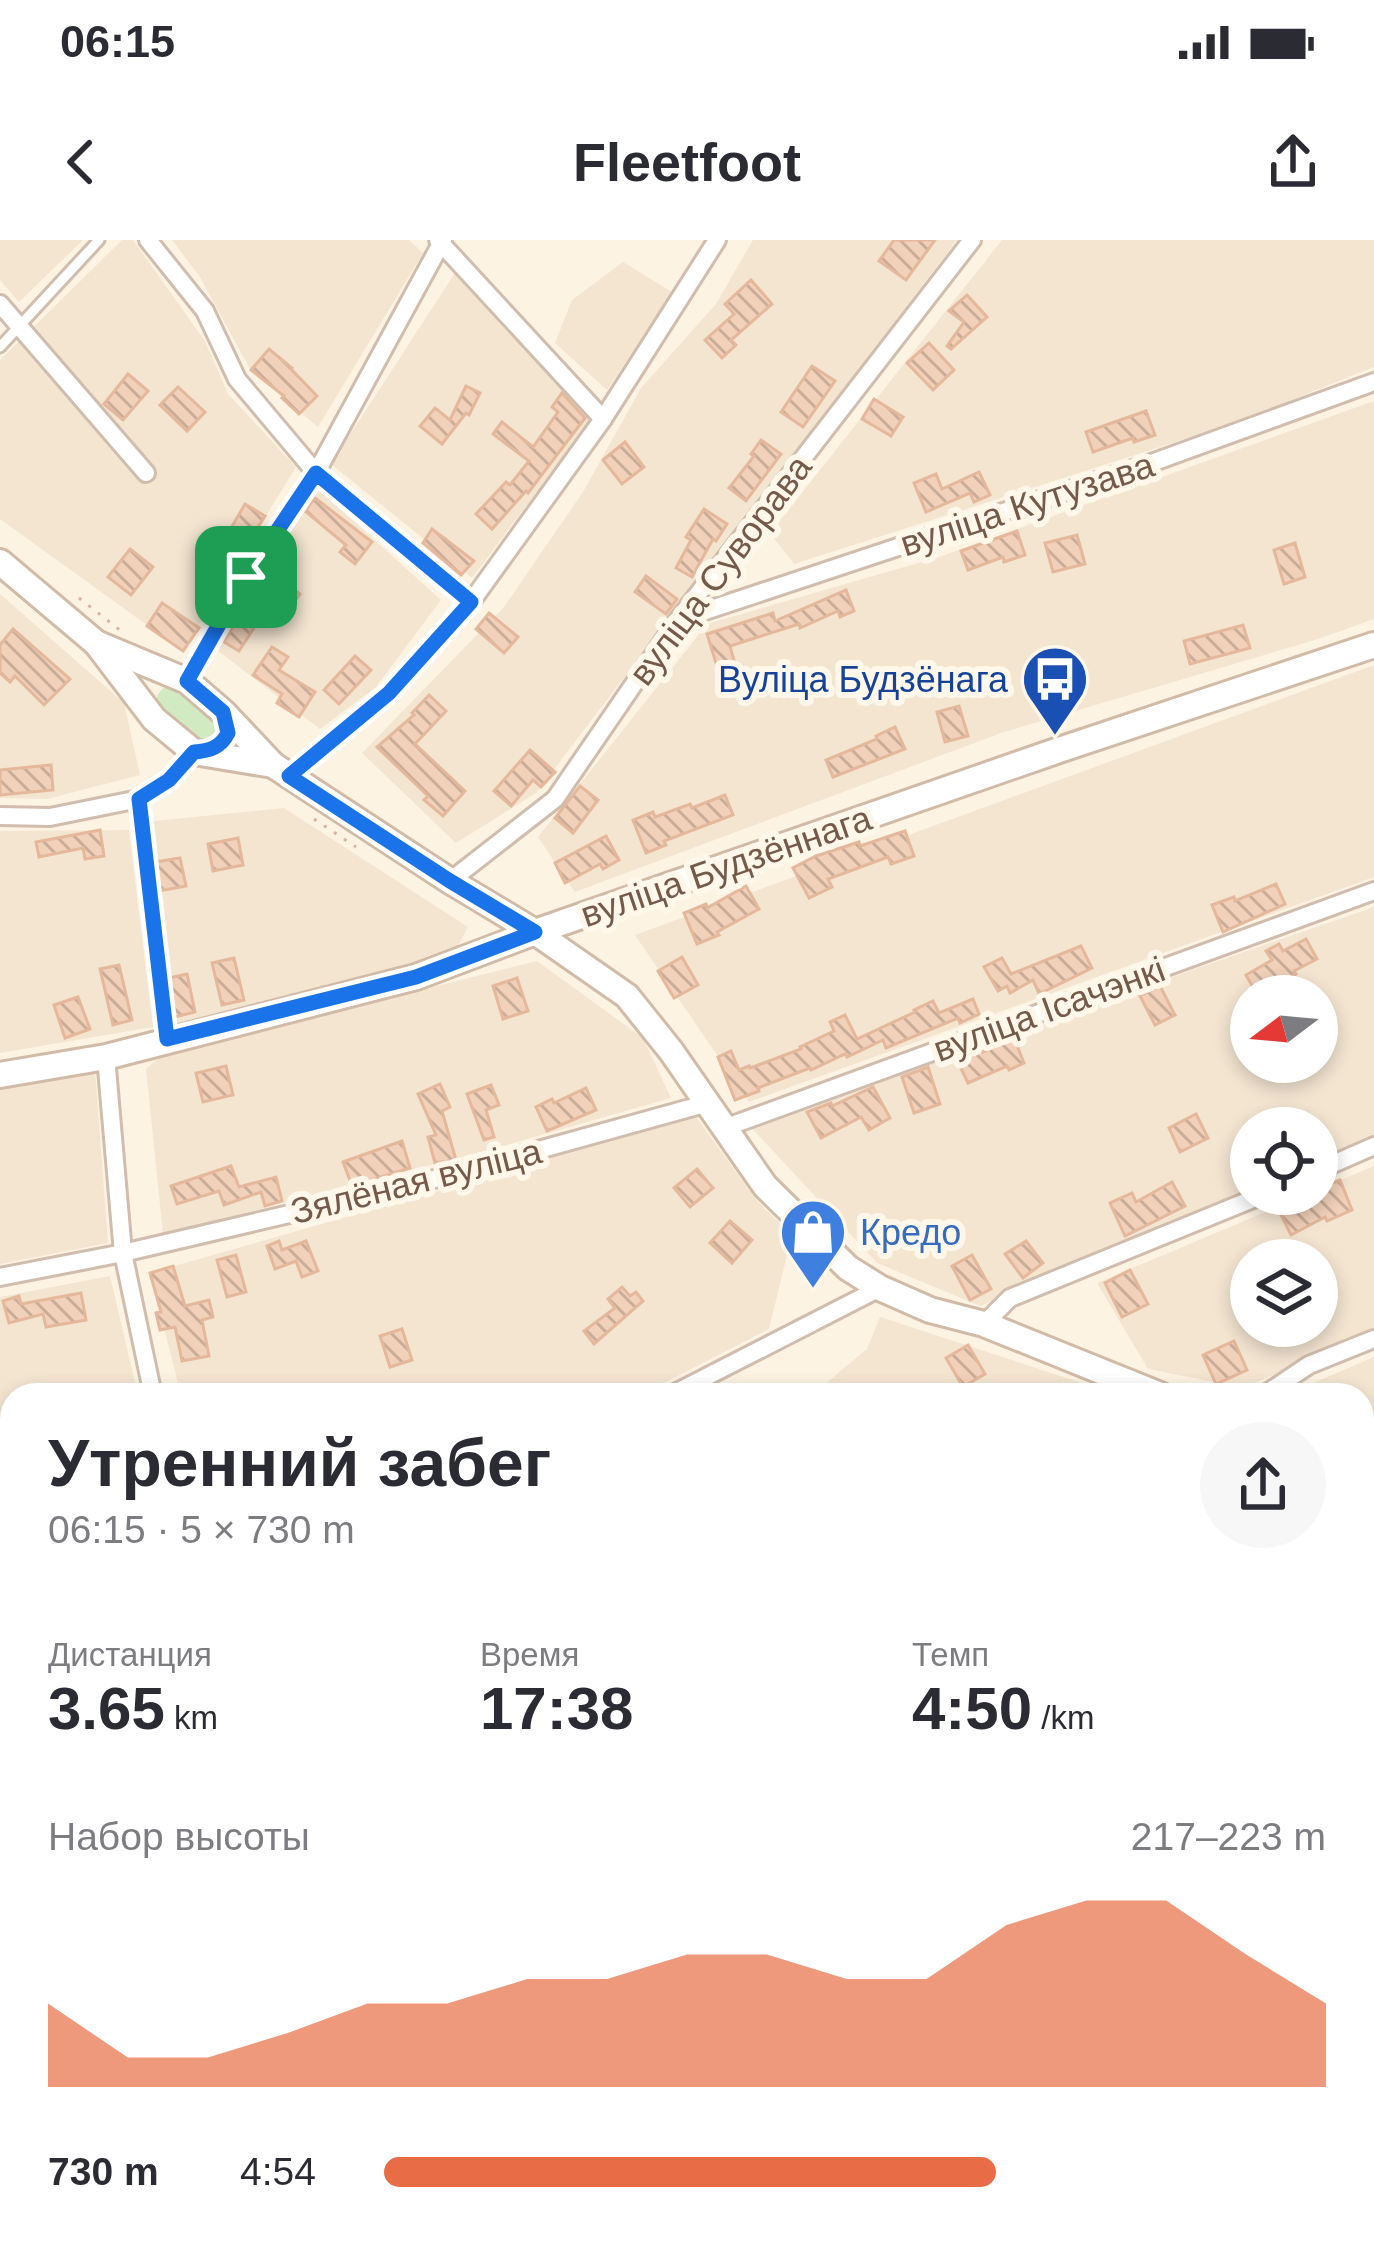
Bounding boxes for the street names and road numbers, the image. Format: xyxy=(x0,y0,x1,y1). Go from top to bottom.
street label: вуліца Кутузава xyxy=(895,443,1160,564)
street label: вуліца Суворава xyxy=(620,446,820,693)
street label: вуліца Будзённага xyxy=(575,797,878,935)
street label: вуліца Ісачэнкі xyxy=(928,948,1170,1070)
street label: Зялёная вуліца xyxy=(286,1130,547,1232)

